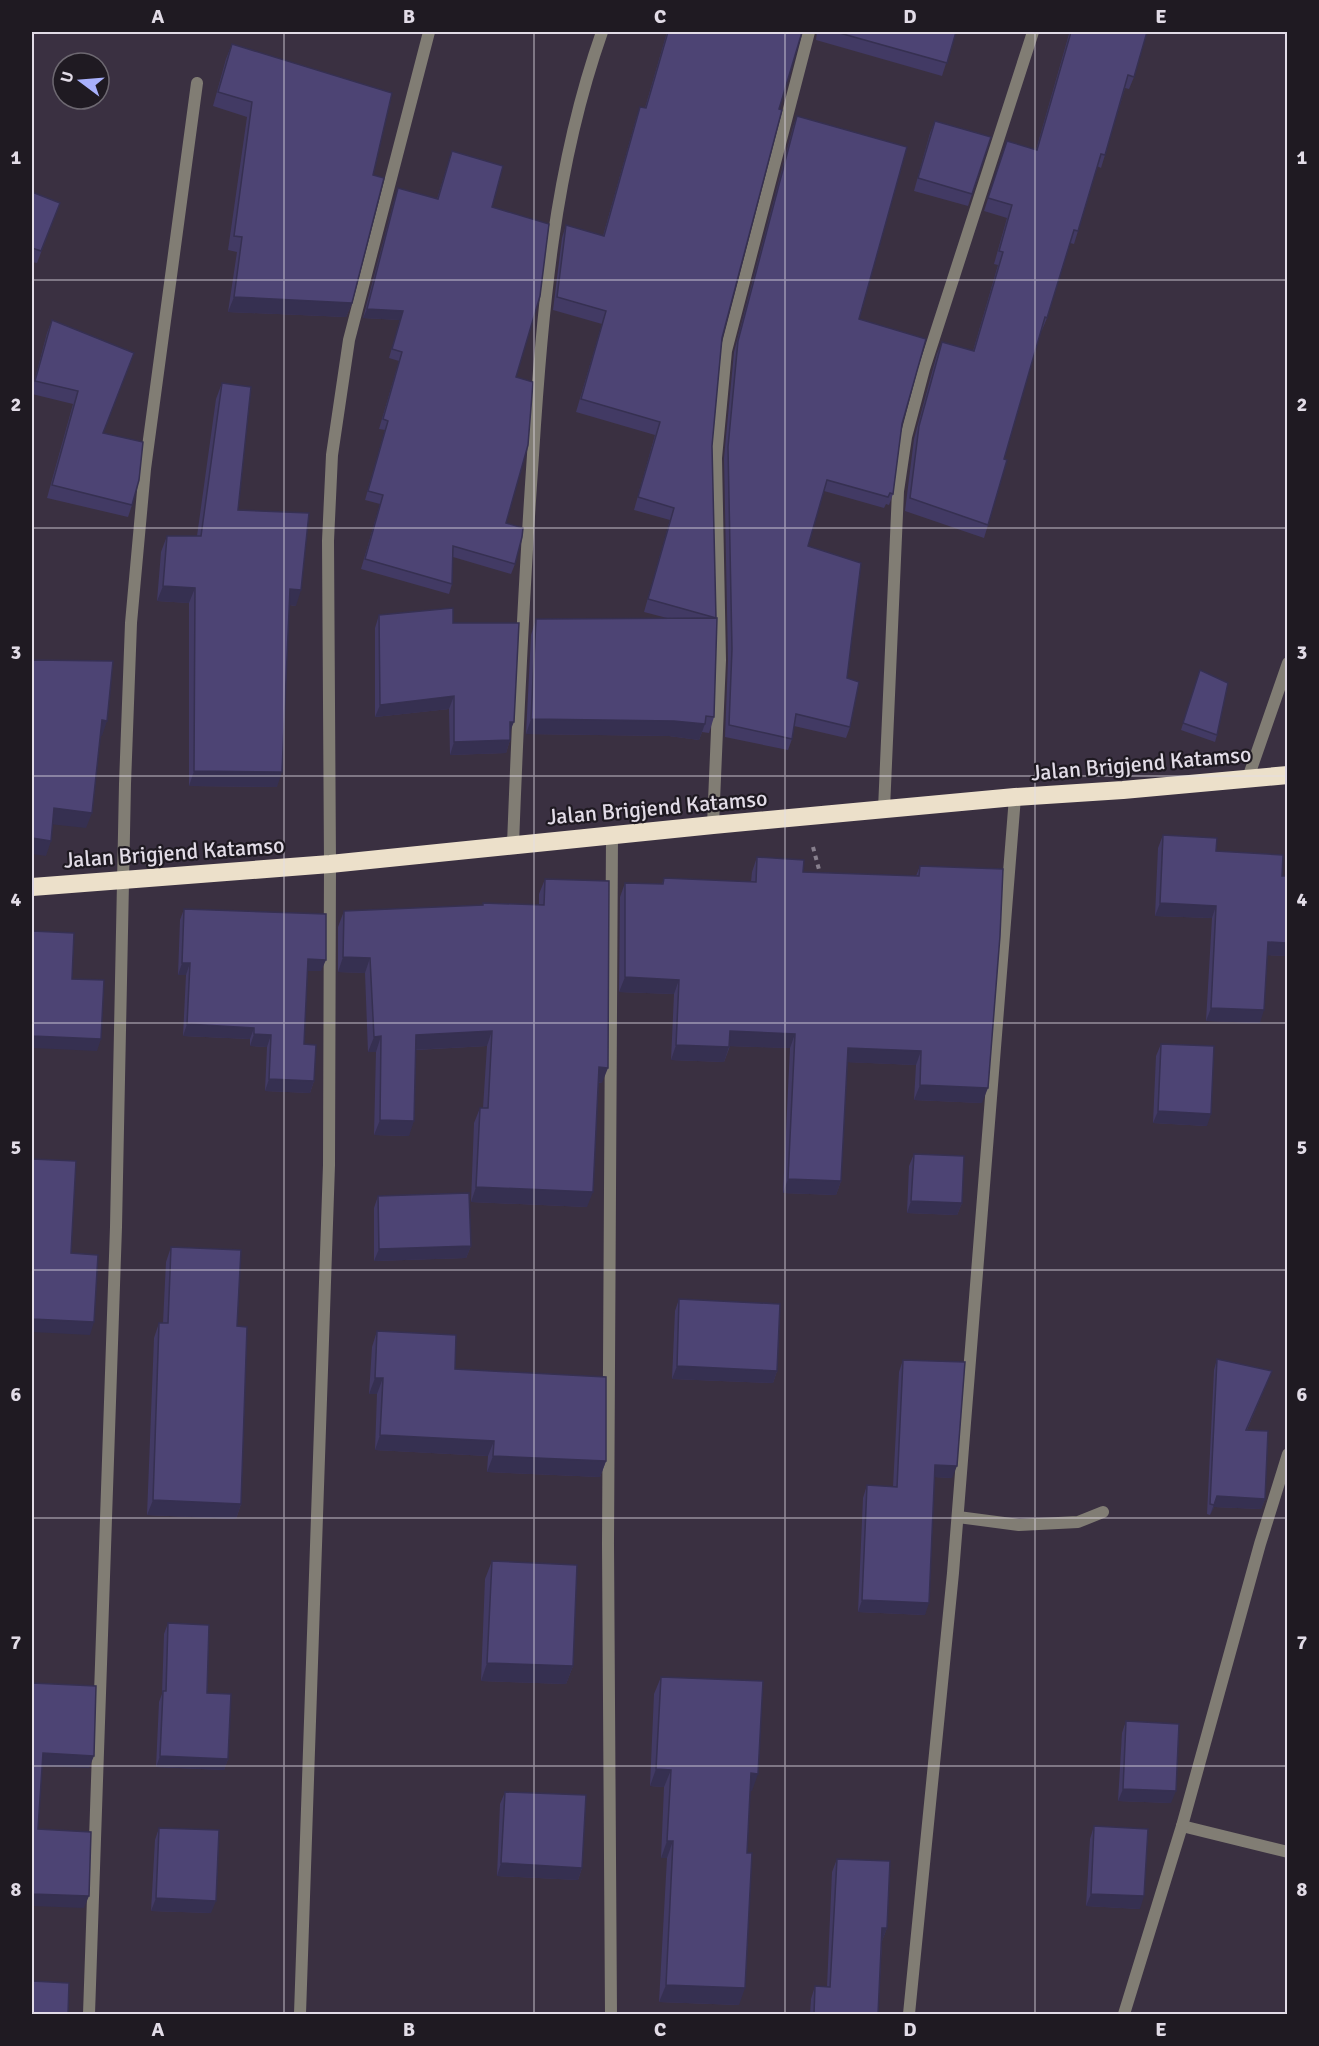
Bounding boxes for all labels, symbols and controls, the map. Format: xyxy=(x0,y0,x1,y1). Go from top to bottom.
text: A xyxy=(152,4,165,29)
text: B xyxy=(403,4,415,29)
text: C xyxy=(654,4,666,29)
text: D xyxy=(903,4,917,29)
text: E xyxy=(1155,4,1167,29)
north arrow xyxy=(51,51,111,111)
text: U xyxy=(56,69,79,85)
text: 1 xyxy=(11,145,22,170)
text: 1 xyxy=(1297,145,1308,170)
text: 2 xyxy=(11,392,21,417)
text: 2 xyxy=(1297,392,1307,417)
text: 3 xyxy=(11,640,21,665)
text: 3 xyxy=(1297,640,1307,665)
street label: Jalan Brigjend Katamso xyxy=(1030,740,1252,787)
street label: Jalan Brigjend Katamso xyxy=(546,784,768,831)
street label: Jalan Brigjend Katamso xyxy=(63,831,285,874)
text: 4 xyxy=(11,887,22,912)
text: 4 xyxy=(1297,887,1308,912)
text: 5 xyxy=(11,1135,21,1160)
text: 5 xyxy=(1297,1135,1307,1160)
text: 6 xyxy=(11,1382,22,1407)
text: 6 xyxy=(1297,1382,1308,1407)
text: 7 xyxy=(11,1630,22,1655)
text: 7 xyxy=(1297,1630,1308,1655)
text: 8 xyxy=(11,1877,22,1902)
text: 8 xyxy=(1297,1877,1308,1902)
text: A xyxy=(152,2017,165,2042)
text: B xyxy=(403,2017,415,2042)
text: C xyxy=(654,2017,666,2042)
text: D xyxy=(903,2017,917,2042)
text: E xyxy=(1155,2017,1167,2042)

